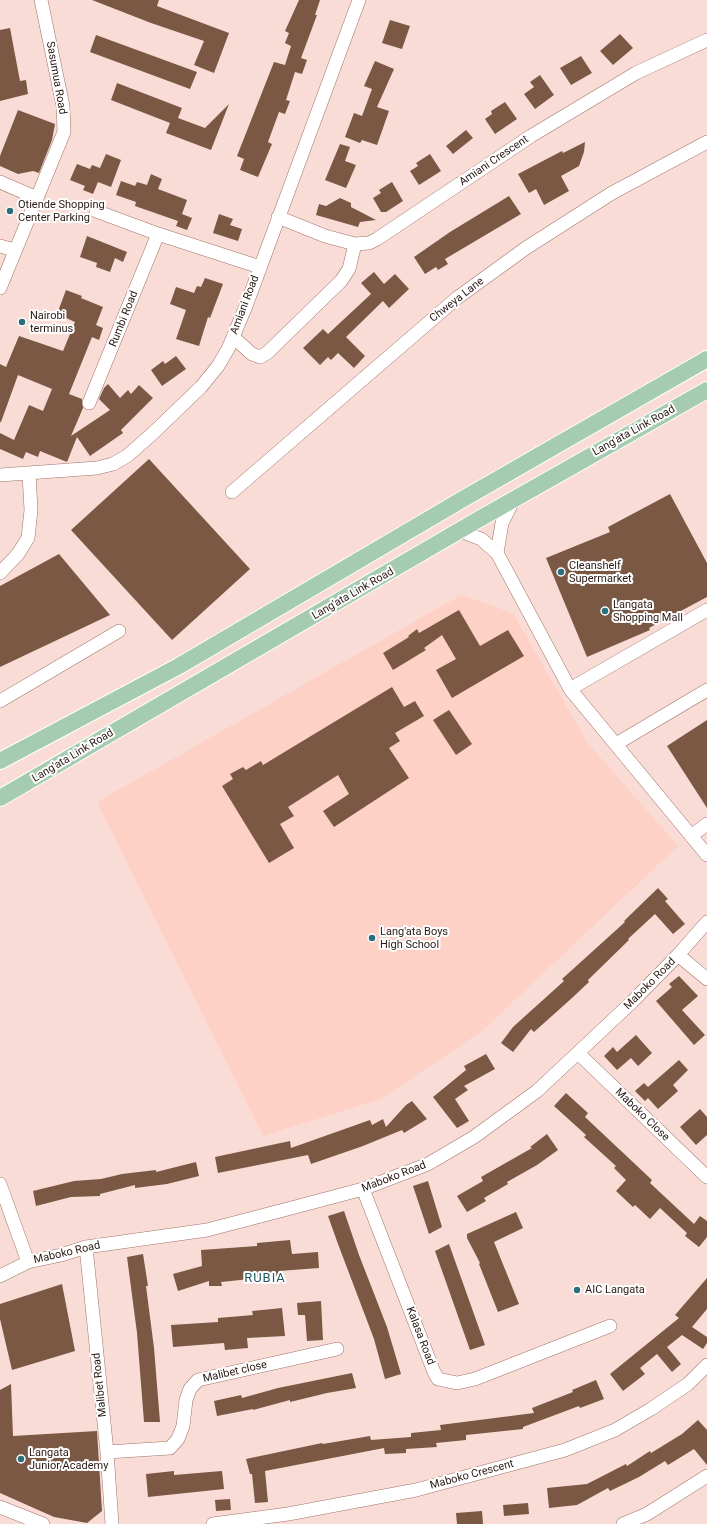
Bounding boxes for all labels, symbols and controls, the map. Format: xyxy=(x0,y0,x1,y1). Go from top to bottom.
street label: Sasumua Road xyxy=(43,40,69,116)
street label: Amiani Crescent xyxy=(457,133,531,189)
place label: Otiende Shopping Center Parking xyxy=(18,198,105,224)
marker: Otiende Shopping Center Parking xyxy=(5,206,15,216)
street label: Amiani Road xyxy=(228,274,262,336)
street label: Chweya Lane xyxy=(427,275,487,325)
street label: Rumbi Road xyxy=(107,289,141,349)
place label: Nairobi terminus xyxy=(30,309,73,335)
marker: Nairobi terminus xyxy=(17,317,27,327)
street label: Lang'ata Link Road xyxy=(590,403,678,459)
place label: Cleanshelf Supermarket xyxy=(569,559,632,585)
street label: Lang'ata Link Road xyxy=(310,565,396,623)
marker: Cleanshelf Supermarket xyxy=(556,567,566,577)
place label: Langata Shopping Mall xyxy=(613,598,683,624)
marker: Langata Shopping Mall xyxy=(600,606,610,616)
street label: Lang'ata Link Road xyxy=(30,727,116,785)
place label: Lang'ata Boys High School xyxy=(380,925,448,951)
marker: Lang'ata Boys High School xyxy=(367,933,377,943)
street label: Maboko Road xyxy=(621,955,679,1013)
street label: Maboko Close xyxy=(612,1086,672,1144)
street label: Maboko Road xyxy=(360,1159,428,1195)
street label: Maboko Road xyxy=(32,1239,102,1267)
district label: RUBIA xyxy=(244,1271,286,1287)
place label: AIC Langata xyxy=(585,1283,645,1297)
marker: AIC Langata xyxy=(572,1285,582,1295)
street label: Kalasa Road xyxy=(403,1305,437,1367)
street label: Malibet Road xyxy=(90,1352,110,1418)
street label: Malibet close xyxy=(202,1358,268,1386)
place label: Langata Junior Academy xyxy=(29,1446,108,1472)
marker: Langata Junior Academy xyxy=(16,1454,26,1464)
street label: Maboko Crescent xyxy=(429,1457,515,1493)

